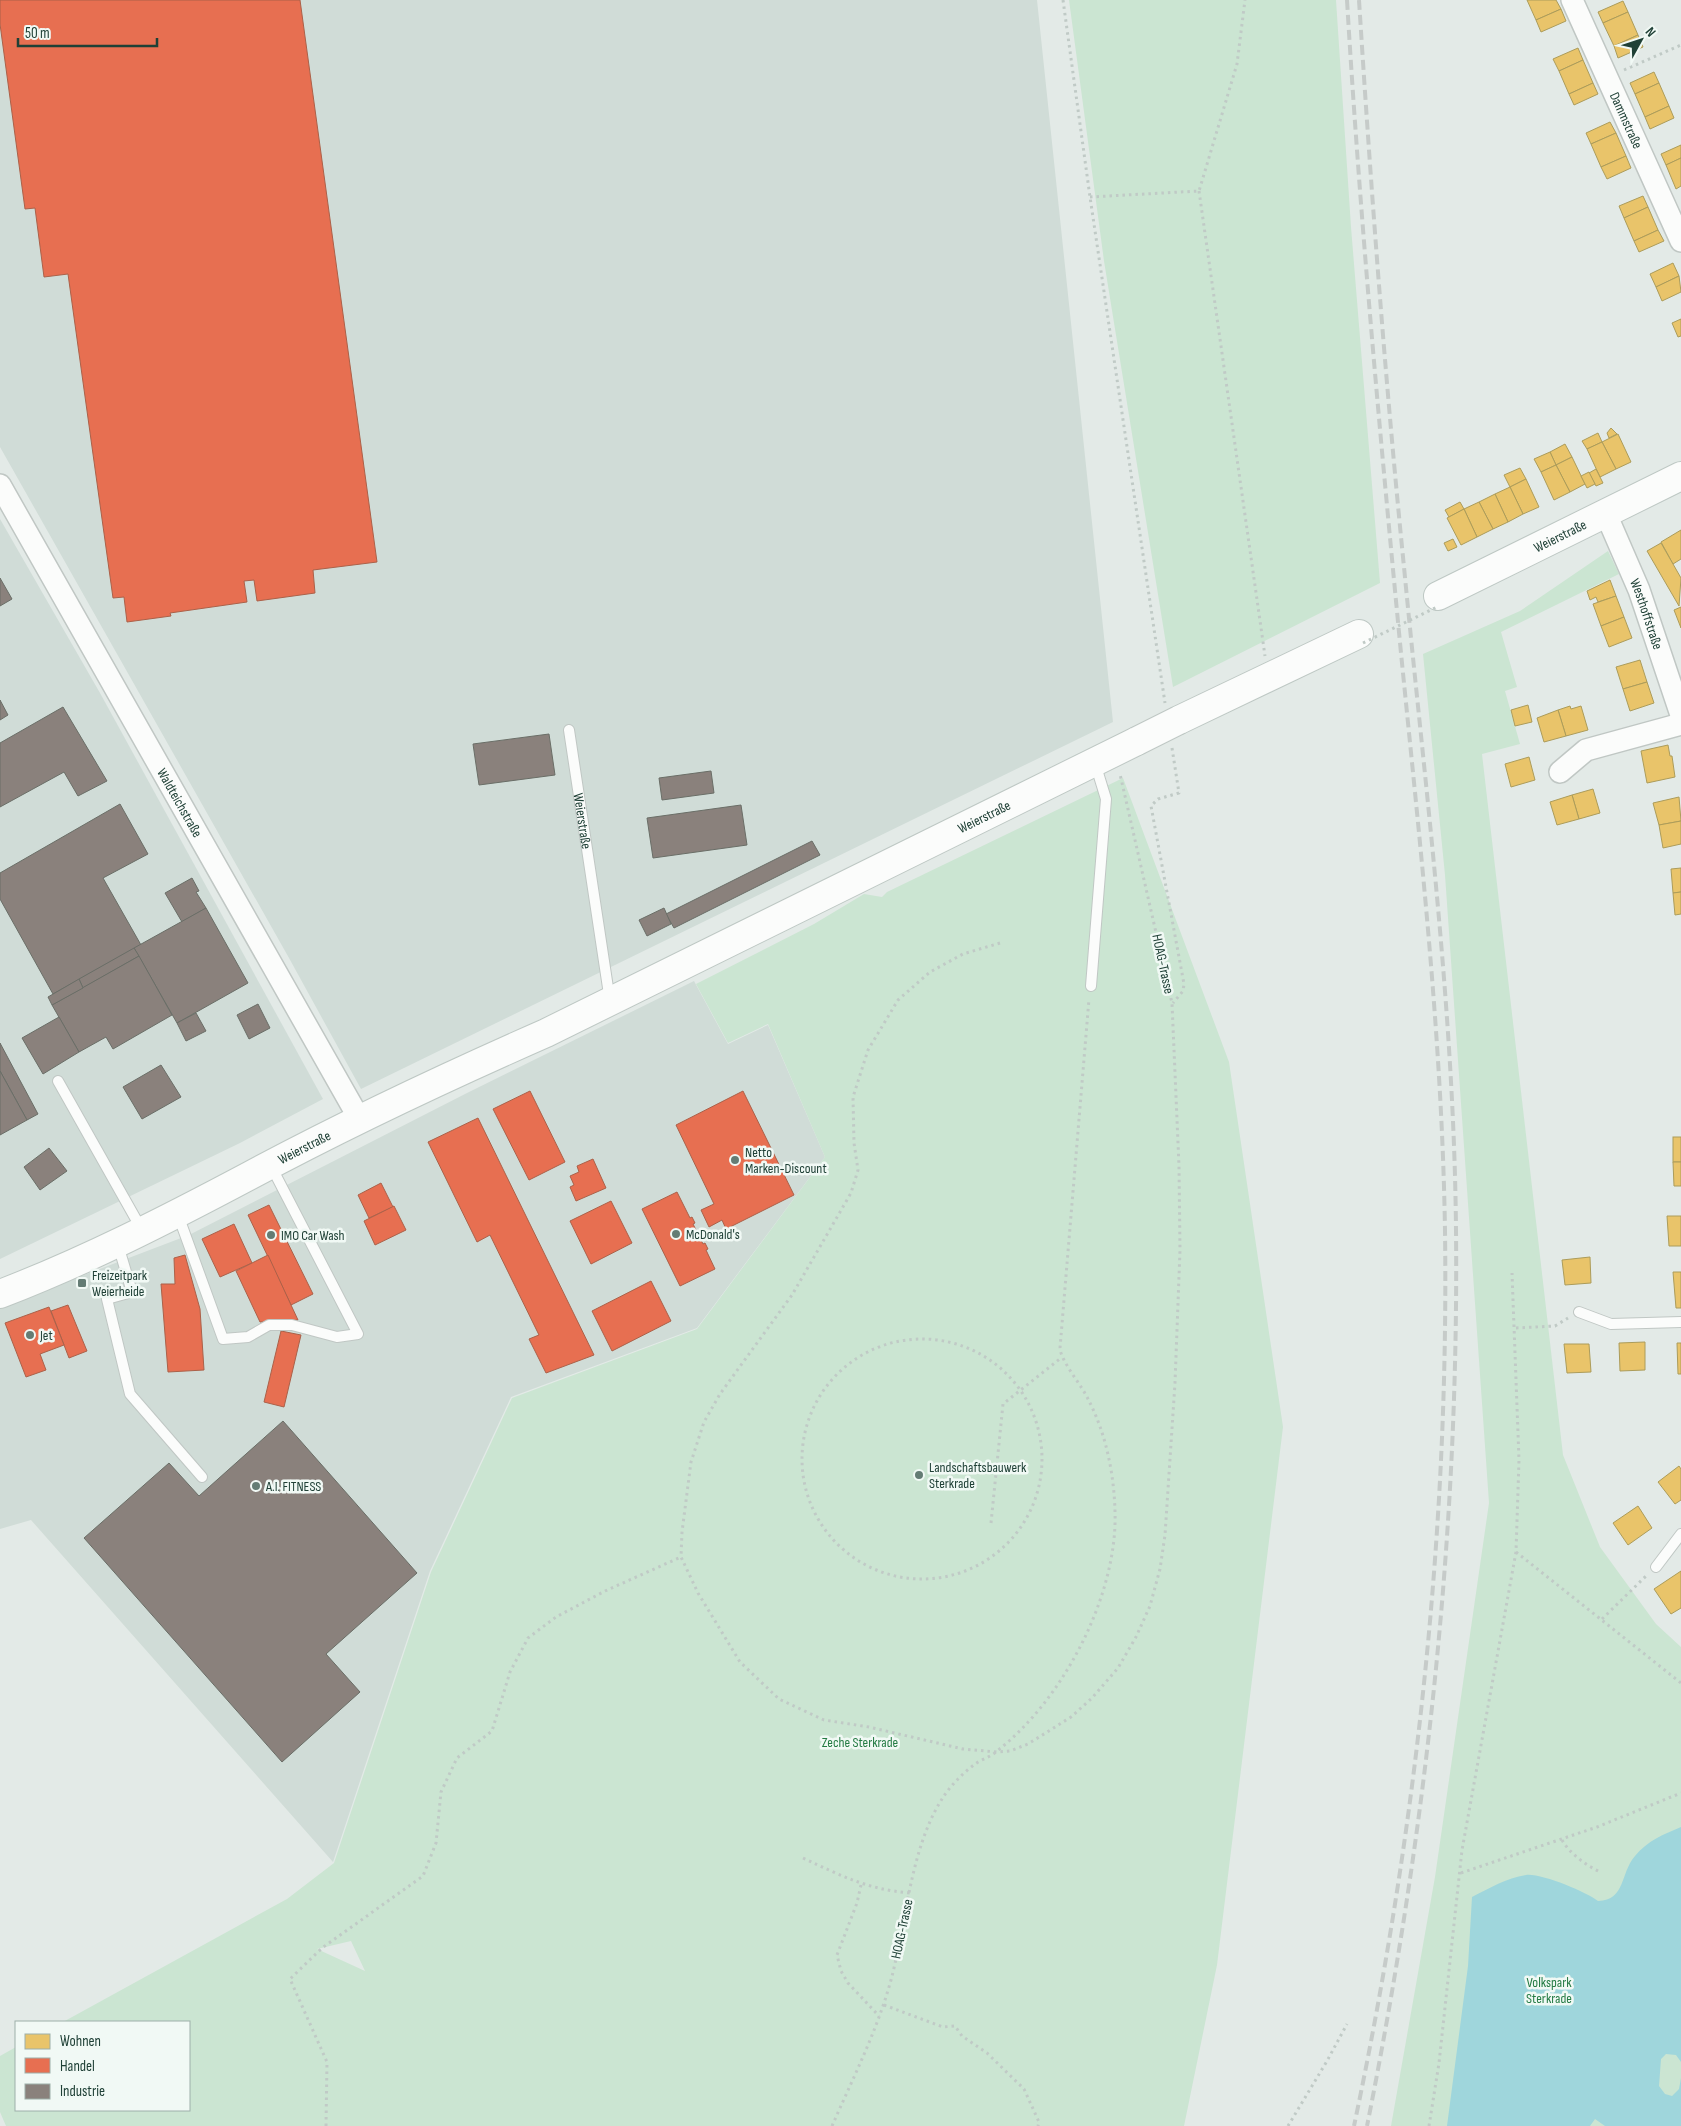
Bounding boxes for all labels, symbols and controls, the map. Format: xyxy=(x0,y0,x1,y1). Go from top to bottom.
scale bar xyxy=(18,15,156,47)
north arrow xyxy=(1616,15,1666,65)
text: 50 m xyxy=(25,24,50,43)
text: N xyxy=(1642,24,1659,40)
street label: Dammstraße xyxy=(1606,89,1647,151)
street label: Weierstraße xyxy=(1531,516,1589,556)
street label: Westhoffstraße xyxy=(1627,576,1667,651)
street label: Waldteichstraße xyxy=(154,765,206,840)
street label: Weierstraße xyxy=(570,792,595,850)
street label: Weierstraße xyxy=(955,796,1013,837)
street label: HOAG-Trasse xyxy=(1148,933,1178,995)
street label: Weierstraße xyxy=(275,1127,333,1168)
place label: Netto Marken-Discount xyxy=(745,1144,827,1177)
marker: Netto Marken-Discount xyxy=(729,1154,741,1166)
place label: McDonald's xyxy=(686,1226,740,1243)
place label: IMO Car Wash xyxy=(281,1227,345,1244)
marker: McDonald's xyxy=(670,1228,682,1240)
marker: IMO Car Wash xyxy=(265,1229,277,1241)
place label: Freizeitpark Weierheide xyxy=(92,1267,148,1300)
marker: Freizeitpark Weierheide xyxy=(76,1277,88,1289)
place label: Jet xyxy=(39,1327,53,1344)
marker: Jet xyxy=(24,1329,36,1341)
place label: Landschaftsbauwerk Sterkrade xyxy=(929,1459,1027,1492)
marker: Landschaftsbauwerk Sterkrade xyxy=(913,1469,925,1481)
place label: A.I. FITNESS xyxy=(265,1478,321,1495)
marker: A.I. FITNESS xyxy=(250,1480,262,1492)
park label: Zeche Sterkrade xyxy=(822,1734,898,1751)
street label: HOAG-Trasse xyxy=(887,1898,917,1960)
park label: Volkspark Sterkrade xyxy=(1526,1974,1572,2007)
legend xyxy=(15,2021,190,2111)
text: Wohnen xyxy=(60,2032,101,2051)
text: Handel xyxy=(60,2057,95,2076)
text: Industrie xyxy=(60,2082,105,2101)

